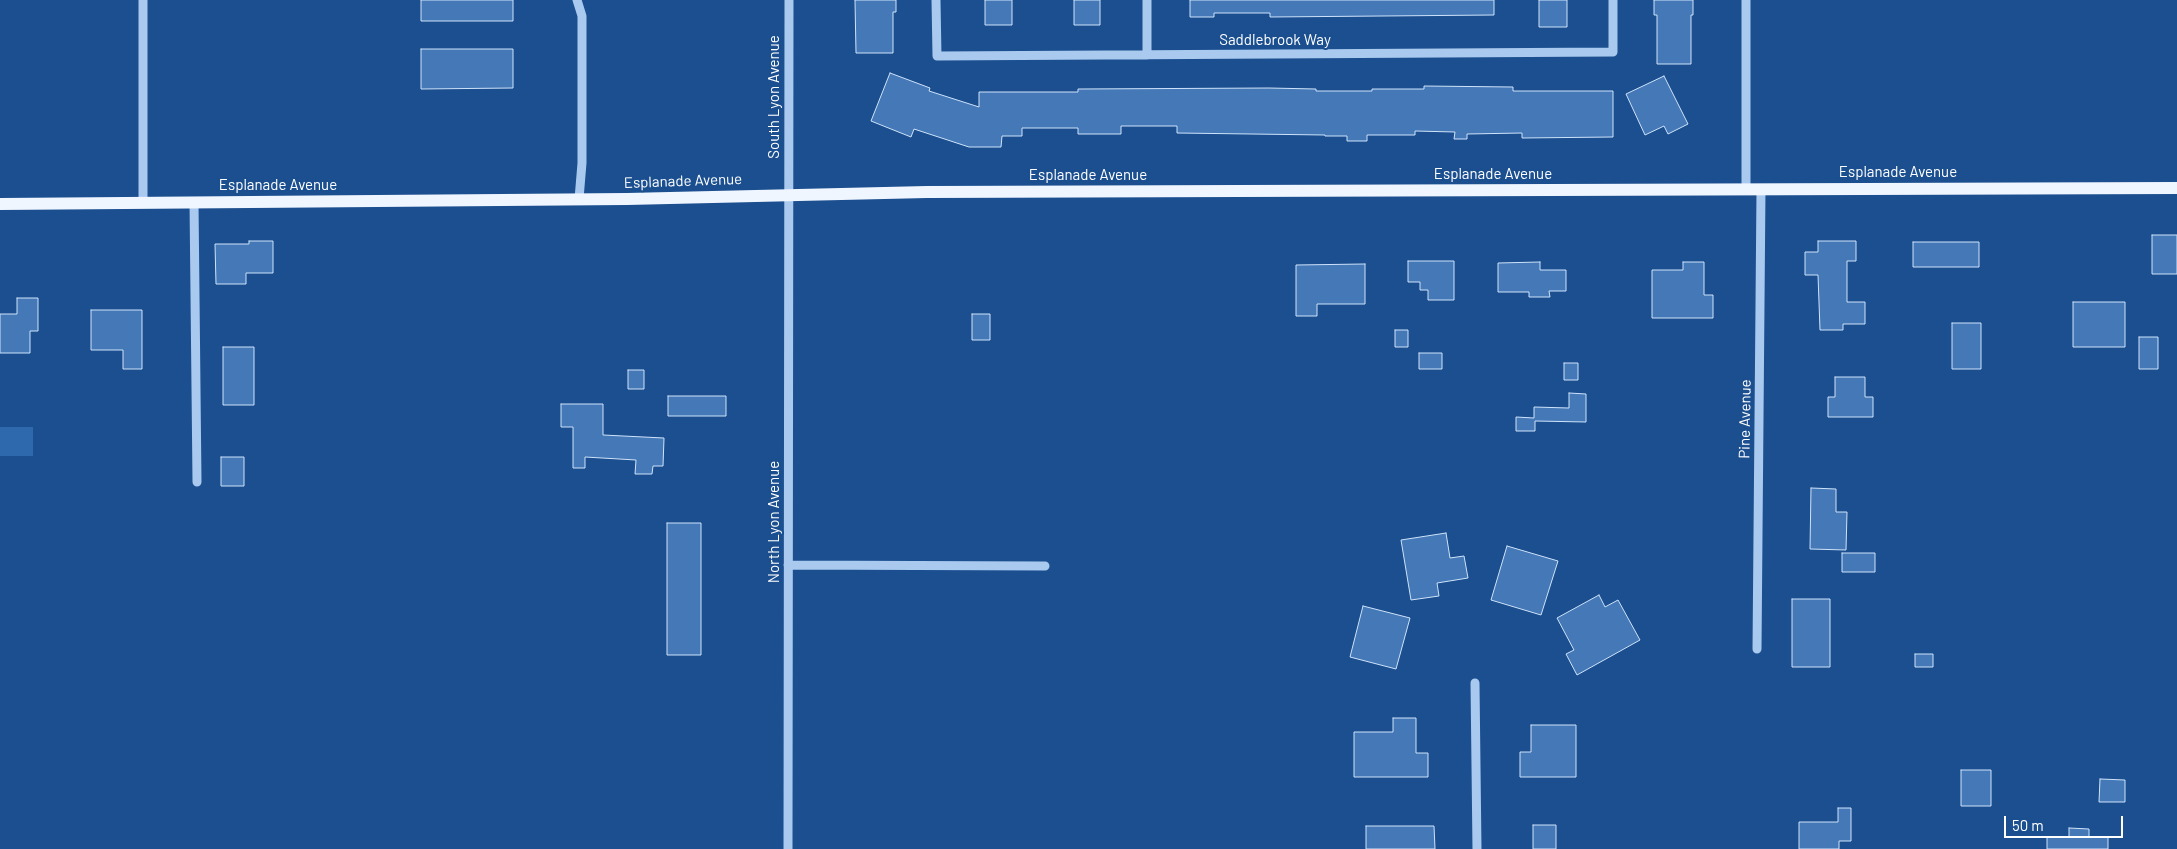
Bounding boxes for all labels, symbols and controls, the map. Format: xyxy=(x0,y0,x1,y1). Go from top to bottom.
street label: Saddlebrook Way xyxy=(1219,31,1331,49)
street label: South Lyon Avenue xyxy=(765,35,783,159)
street label: Esplanade Avenue xyxy=(1839,163,1957,181)
street label: Esplanade Avenue xyxy=(1434,165,1552,183)
street label: Esplanade Avenue xyxy=(1029,166,1147,184)
street label: Esplanade Avenue xyxy=(624,170,742,192)
street label: Esplanade Avenue xyxy=(219,176,337,194)
street label: Pine Avenue xyxy=(1735,379,1755,459)
street label: North Lyon Avenue xyxy=(765,461,783,583)
scale bar xyxy=(2007,806,2126,838)
text: 50 m xyxy=(2012,816,2044,834)

